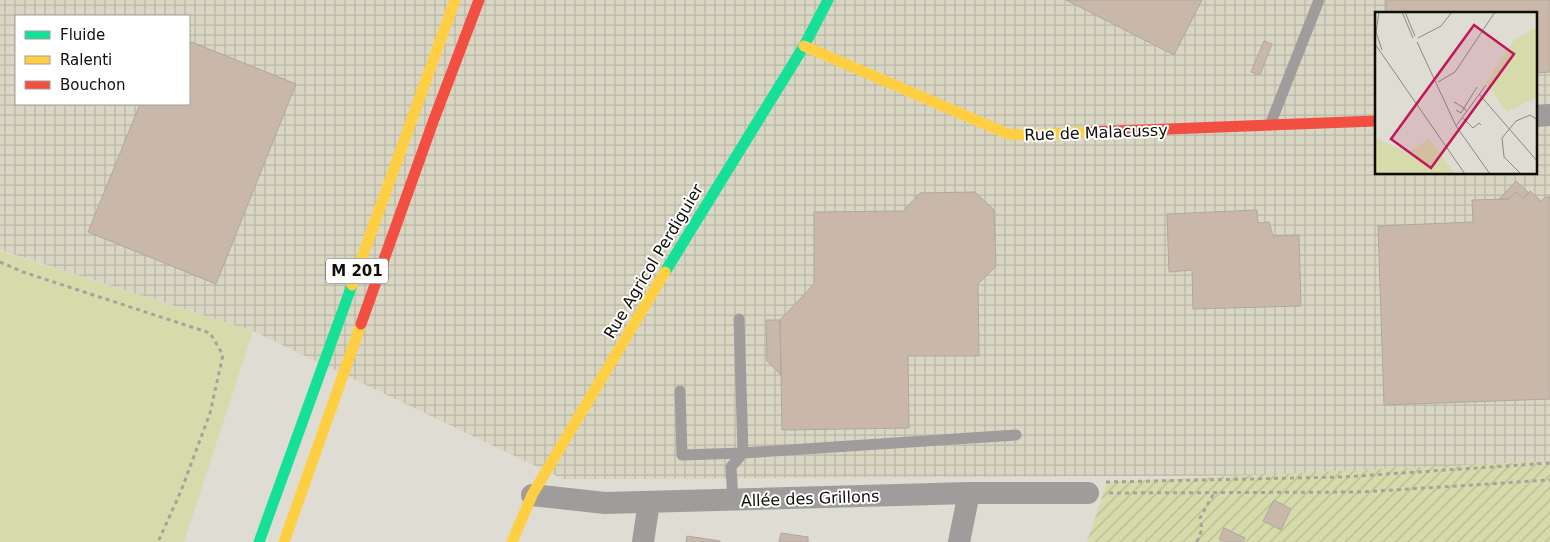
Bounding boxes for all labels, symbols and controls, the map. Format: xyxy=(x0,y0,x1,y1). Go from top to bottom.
inset map xyxy=(1375,12,1538,175)
legend xyxy=(15,15,190,105)
text: Fluide xyxy=(60,26,105,44)
text: Ralenti xyxy=(60,51,112,69)
text: Bouchon xyxy=(60,76,125,94)
street label: Rue de Malacussy xyxy=(1024,121,1168,144)
street label: Rue Agricol Perdiguier xyxy=(600,180,707,342)
road number: M 201 xyxy=(326,258,388,284)
street label: Allée des Grillons xyxy=(740,487,880,510)

